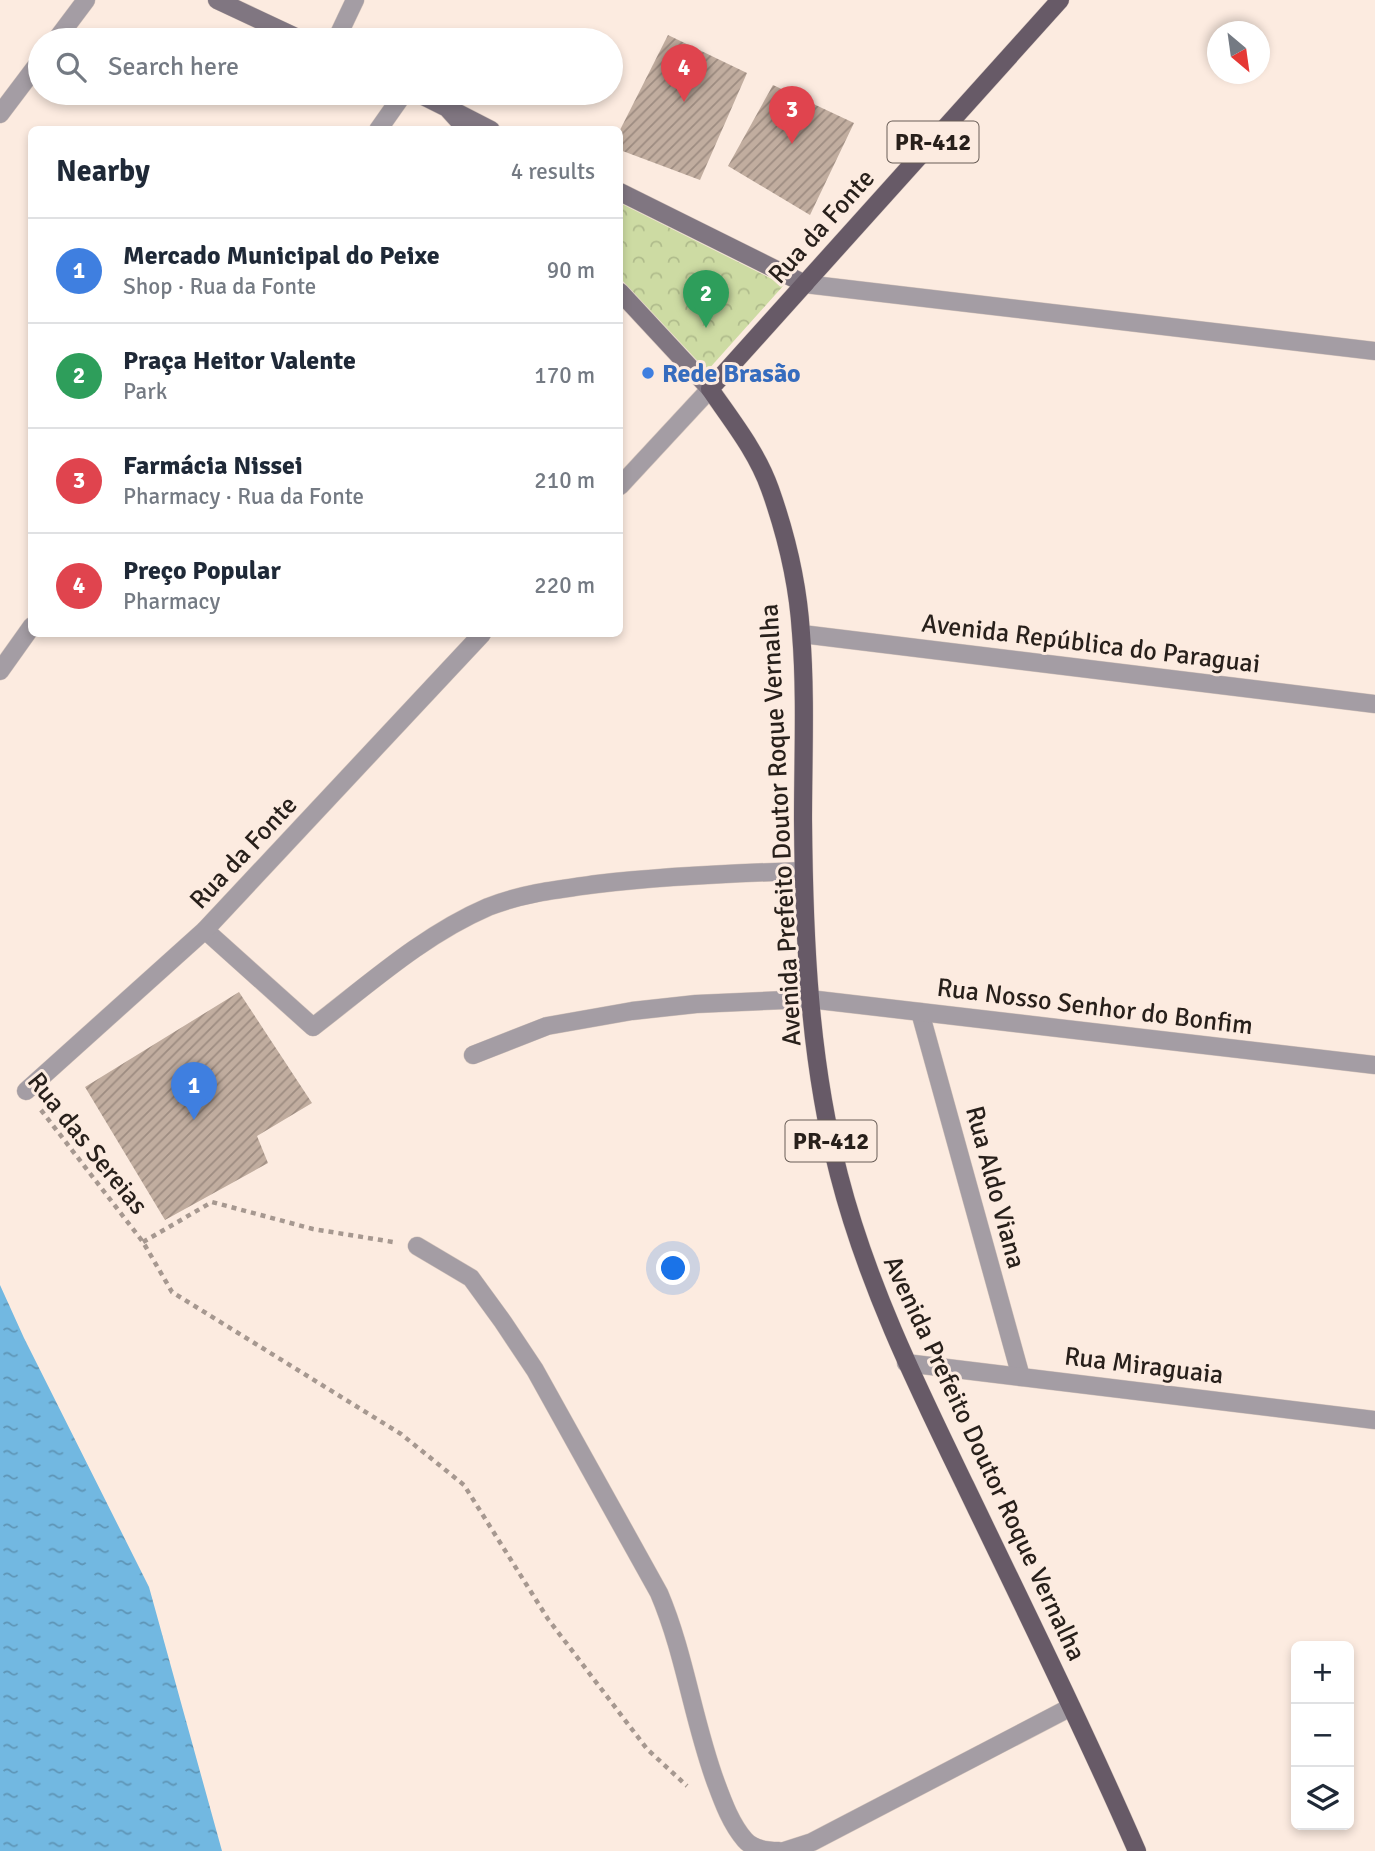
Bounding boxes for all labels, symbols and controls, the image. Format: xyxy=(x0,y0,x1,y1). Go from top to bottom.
north arrow xyxy=(1207,21,1270,84)
search box xyxy=(28,28,623,105)
pin: 4 xyxy=(661,44,707,102)
icon: search xyxy=(52,48,90,86)
text: Search here xyxy=(108,51,239,83)
pin: 3 xyxy=(769,86,815,144)
road number: PR-412 xyxy=(888,122,978,162)
text: Nearby xyxy=(56,153,150,190)
text: 4 results xyxy=(511,157,595,186)
street label: Rua da Fonte xyxy=(762,163,882,291)
text: Mercado Municipal do Peixe xyxy=(123,240,440,272)
text: 1 xyxy=(73,256,85,285)
text: 90 m xyxy=(547,256,595,285)
pin: 2 xyxy=(683,270,729,328)
text: Shop · Rua da Fonte xyxy=(123,272,316,301)
text: Praça Heitor Valente xyxy=(123,345,356,377)
place label: Rede Brasão xyxy=(662,358,801,390)
text: 2 xyxy=(73,361,85,390)
text: 170 m xyxy=(534,361,595,390)
marker: Rede Brasão xyxy=(640,365,656,381)
text: Park xyxy=(123,377,167,406)
text: Farmácia Nissei xyxy=(123,450,303,482)
text: 3 xyxy=(73,466,85,495)
text: 210 m xyxy=(534,466,595,495)
text: Pharmacy · Rua da Fonte xyxy=(123,482,364,511)
text: Preço Popular xyxy=(123,555,281,587)
text: 4 xyxy=(73,571,85,600)
text: 220 m xyxy=(534,571,595,600)
text: Pharmacy xyxy=(123,587,220,616)
street label: Avenida Prefeito Doutor Roque Vernalha xyxy=(753,603,809,1047)
street label: Avenida República do Paraguai xyxy=(920,607,1262,681)
street label: Rua da Fonte xyxy=(183,789,304,916)
street label: Rua Nosso Senhor do Bonfim xyxy=(935,972,1255,1042)
pin: 1 xyxy=(171,1062,217,1120)
street label: Rua das Sereias xyxy=(20,1066,154,1221)
street label: Rua Aldo Viana xyxy=(958,1103,1032,1272)
road number: PR-412 xyxy=(786,1120,876,1162)
your location xyxy=(656,1251,690,1285)
street label: Avenida Prefeito Doutor Roque Vernalha xyxy=(876,1251,1092,1666)
street label: Rua Miraguaia xyxy=(1062,1340,1225,1392)
map controls xyxy=(1291,1641,1354,1830)
button: + xyxy=(1291,1641,1354,1704)
button: − xyxy=(1291,1704,1354,1767)
button: layers xyxy=(1291,1767,1354,1830)

